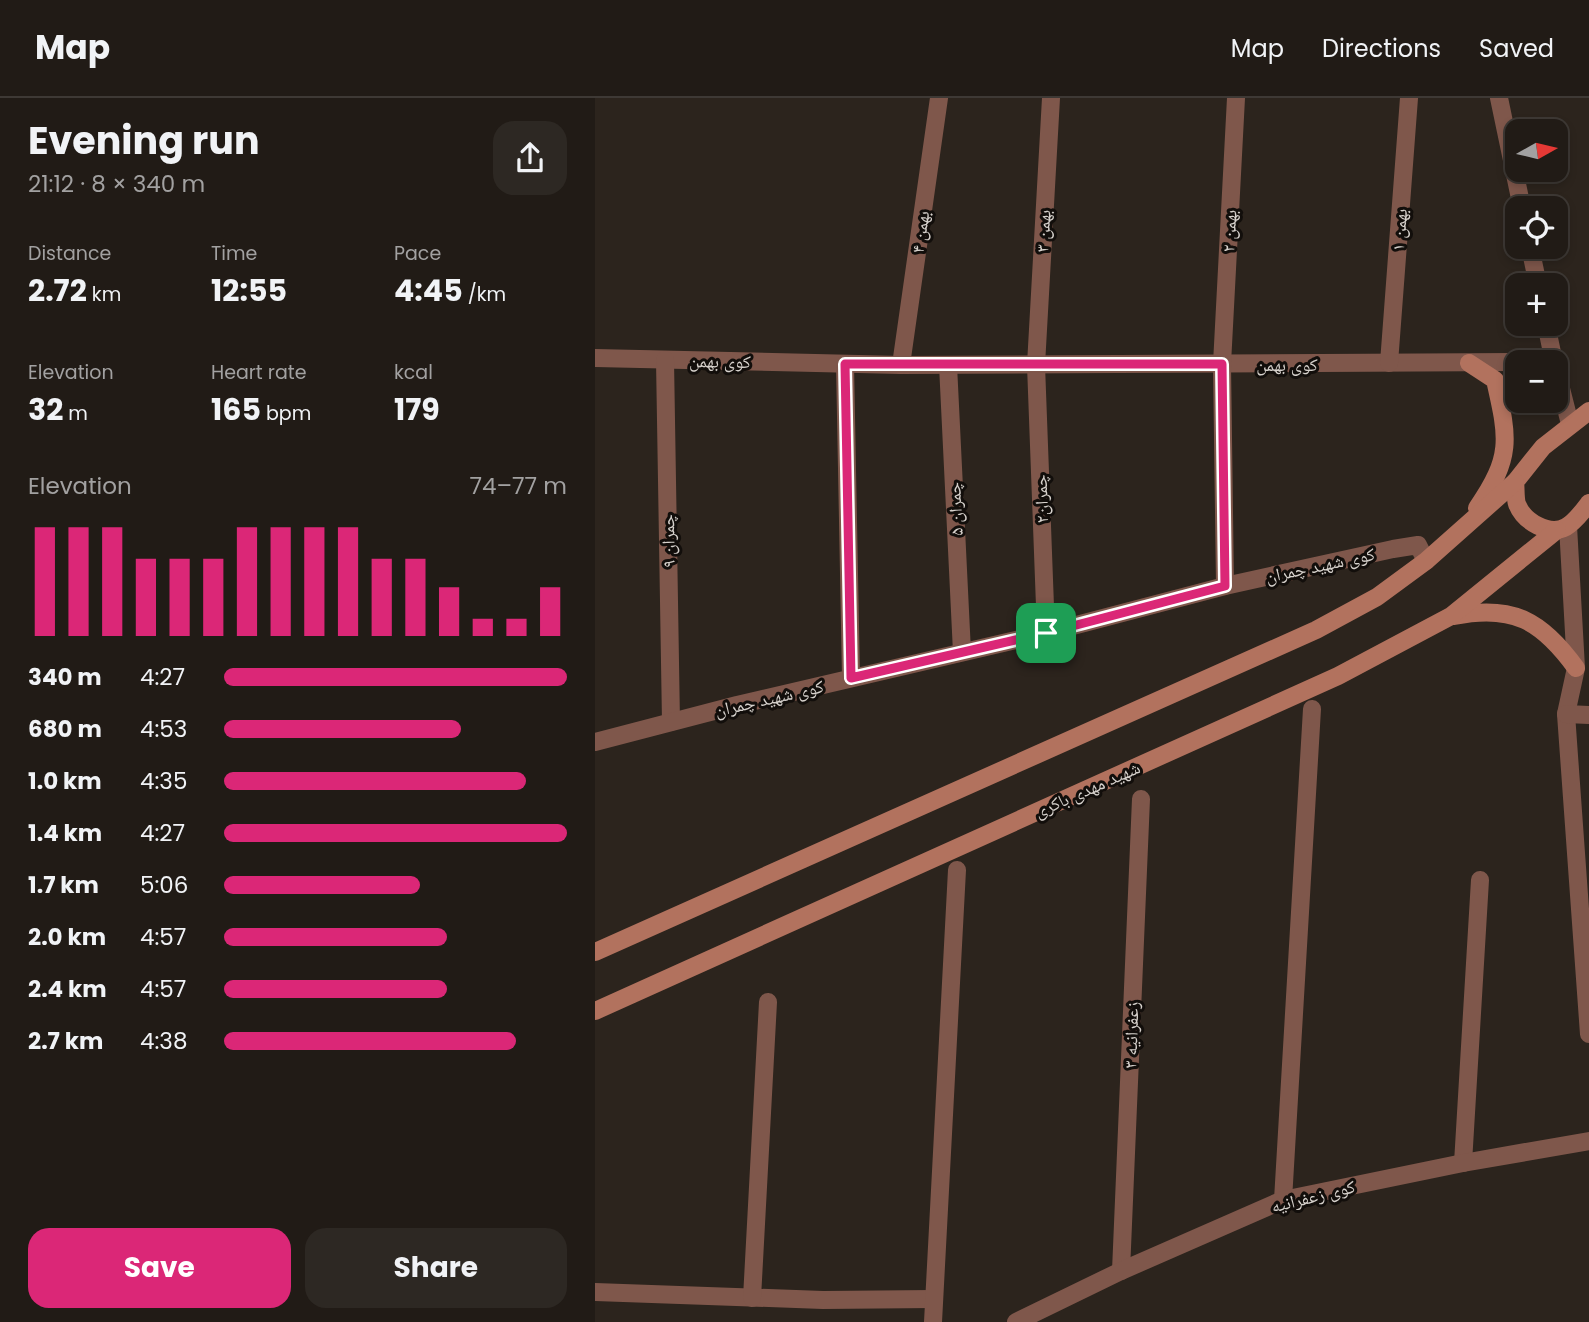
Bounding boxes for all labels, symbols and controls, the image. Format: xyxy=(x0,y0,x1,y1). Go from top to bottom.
text: Map xyxy=(35,24,110,71)
text: Map xyxy=(1231,32,1284,65)
text: Directions xyxy=(1322,32,1441,65)
text: Saved xyxy=(1479,32,1554,65)
text: Evening run xyxy=(28,114,260,167)
north arrow xyxy=(1505,119,1568,182)
map controls xyxy=(1505,119,1568,413)
button: share xyxy=(493,121,567,195)
text: 21:12 · 8 × 340 m xyxy=(28,168,205,200)
button: locate xyxy=(1505,196,1568,259)
street label: بهمن ۱ xyxy=(1385,208,1413,252)
street label: بهمن ۴ xyxy=(905,209,935,255)
street label: بهمن ۳ xyxy=(1029,209,1057,253)
street label: بهمن ۲ xyxy=(1215,209,1243,253)
text: Distance xyxy=(28,240,111,267)
text: Time xyxy=(211,240,257,267)
text: Pace xyxy=(394,240,441,267)
text: 2.72 xyxy=(28,269,87,312)
text: 12:55 xyxy=(211,269,287,312)
text: 4:45 xyxy=(394,269,463,312)
button: + xyxy=(1505,273,1568,336)
text: km xyxy=(87,281,121,308)
text: /km xyxy=(463,281,506,308)
street label: کوی بهمن xyxy=(689,348,752,374)
button: − xyxy=(1505,350,1568,413)
street label: کوی بهمن xyxy=(1256,352,1318,377)
text: Elevation xyxy=(28,359,114,386)
text: Heart rate xyxy=(211,359,306,386)
text: kcal xyxy=(394,359,433,386)
text: 32 xyxy=(28,388,63,431)
text: 165 xyxy=(211,388,261,431)
text: 179 xyxy=(394,388,440,431)
text: m xyxy=(63,400,88,427)
text: bpm xyxy=(261,400,311,427)
text: Elevation xyxy=(28,470,132,502)
text: 74–77 m xyxy=(469,470,567,502)
street label: چمران۲ xyxy=(1028,474,1054,524)
street label: چمران ۵ xyxy=(941,481,969,537)
street label: چمران ۹ xyxy=(655,514,681,568)
street label: کوی شهید چمران xyxy=(1263,541,1378,589)
pin xyxy=(1016,603,1076,663)
icon: arrive xyxy=(1027,614,1065,652)
text: 340 m xyxy=(28,661,102,693)
text: 4:27 xyxy=(140,661,185,693)
street label: کوی شهید چمران xyxy=(712,673,827,723)
text: 680 m xyxy=(28,713,102,745)
text: 4:53 xyxy=(140,713,187,745)
street label: شهید مهدی باکری xyxy=(1030,755,1144,823)
text: 1.0 km xyxy=(28,765,102,797)
text: 4:35 xyxy=(140,765,187,797)
text: 1.4 km xyxy=(28,817,102,849)
text: 4:27 xyxy=(140,817,185,849)
text: 1.7 km xyxy=(28,869,99,901)
text: 5:06 xyxy=(140,869,188,901)
text: 2.0 km xyxy=(28,921,106,953)
text: 4:57 xyxy=(140,921,186,953)
text: 2.4 km xyxy=(28,973,107,1005)
text: 4:57 xyxy=(140,973,186,1005)
street label: زعفرانیه ۳ xyxy=(1117,1001,1145,1069)
text: 2.7 km xyxy=(28,1025,103,1057)
text: 4:38 xyxy=(140,1025,187,1057)
street label: کوی زعفرانیه xyxy=(1268,1173,1358,1219)
button: Save xyxy=(28,1228,291,1308)
button: Share xyxy=(305,1228,567,1308)

